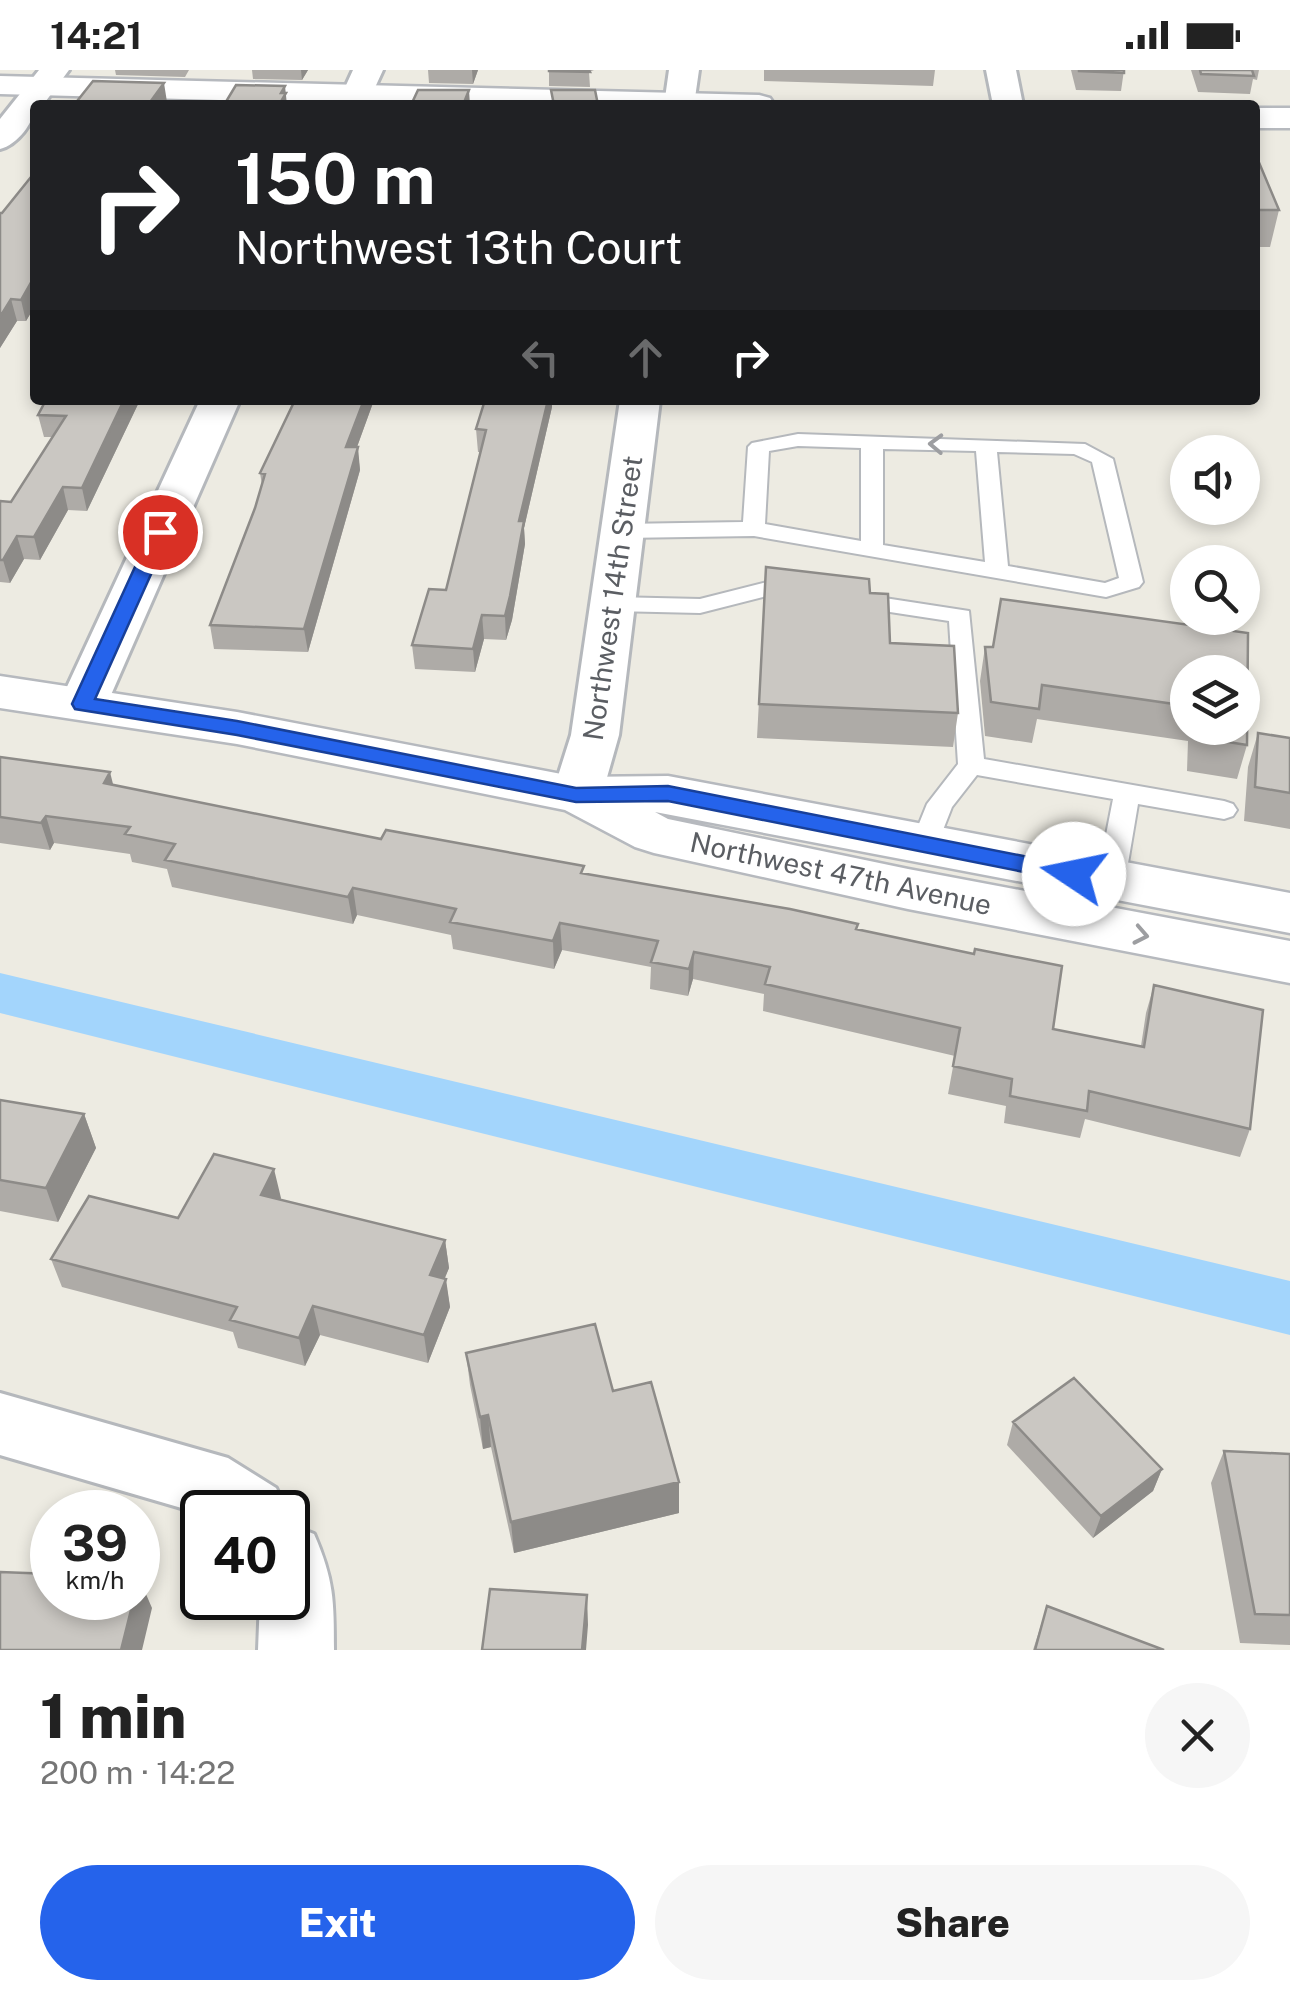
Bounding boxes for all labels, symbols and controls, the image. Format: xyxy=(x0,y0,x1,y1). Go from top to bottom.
text: 14:21 xyxy=(50,13,143,58)
text: 150 m xyxy=(235,137,436,220)
icon: right xyxy=(70,140,200,270)
text: Northwest 13th Court xyxy=(235,221,683,274)
icon: left xyxy=(513,330,568,385)
icon: ahead xyxy=(618,330,673,385)
icon: right xyxy=(723,330,778,385)
one-way arrow xyxy=(928,433,944,454)
map controls xyxy=(1170,435,1260,745)
button: sound xyxy=(1170,435,1260,525)
street label: Northwest 14th Street xyxy=(576,453,648,743)
pin xyxy=(118,490,203,575)
icon: arrive xyxy=(133,505,188,560)
button: search xyxy=(1170,545,1260,635)
button: layers xyxy=(1170,655,1260,745)
position arrow xyxy=(1022,822,1126,926)
street label: Northwest 47th Avenue xyxy=(687,825,995,921)
one-way arrow xyxy=(1133,924,1149,945)
speed limit sign: 40 xyxy=(180,1490,310,1620)
text: 39 xyxy=(62,1513,128,1572)
text: km/h xyxy=(66,1565,124,1595)
text: 1 min xyxy=(40,1681,187,1752)
button: close xyxy=(1145,1683,1250,1788)
text: 200 m · 14:22 xyxy=(40,1754,235,1791)
button: Exit xyxy=(40,1865,635,1980)
button: Share xyxy=(655,1865,1250,1980)

